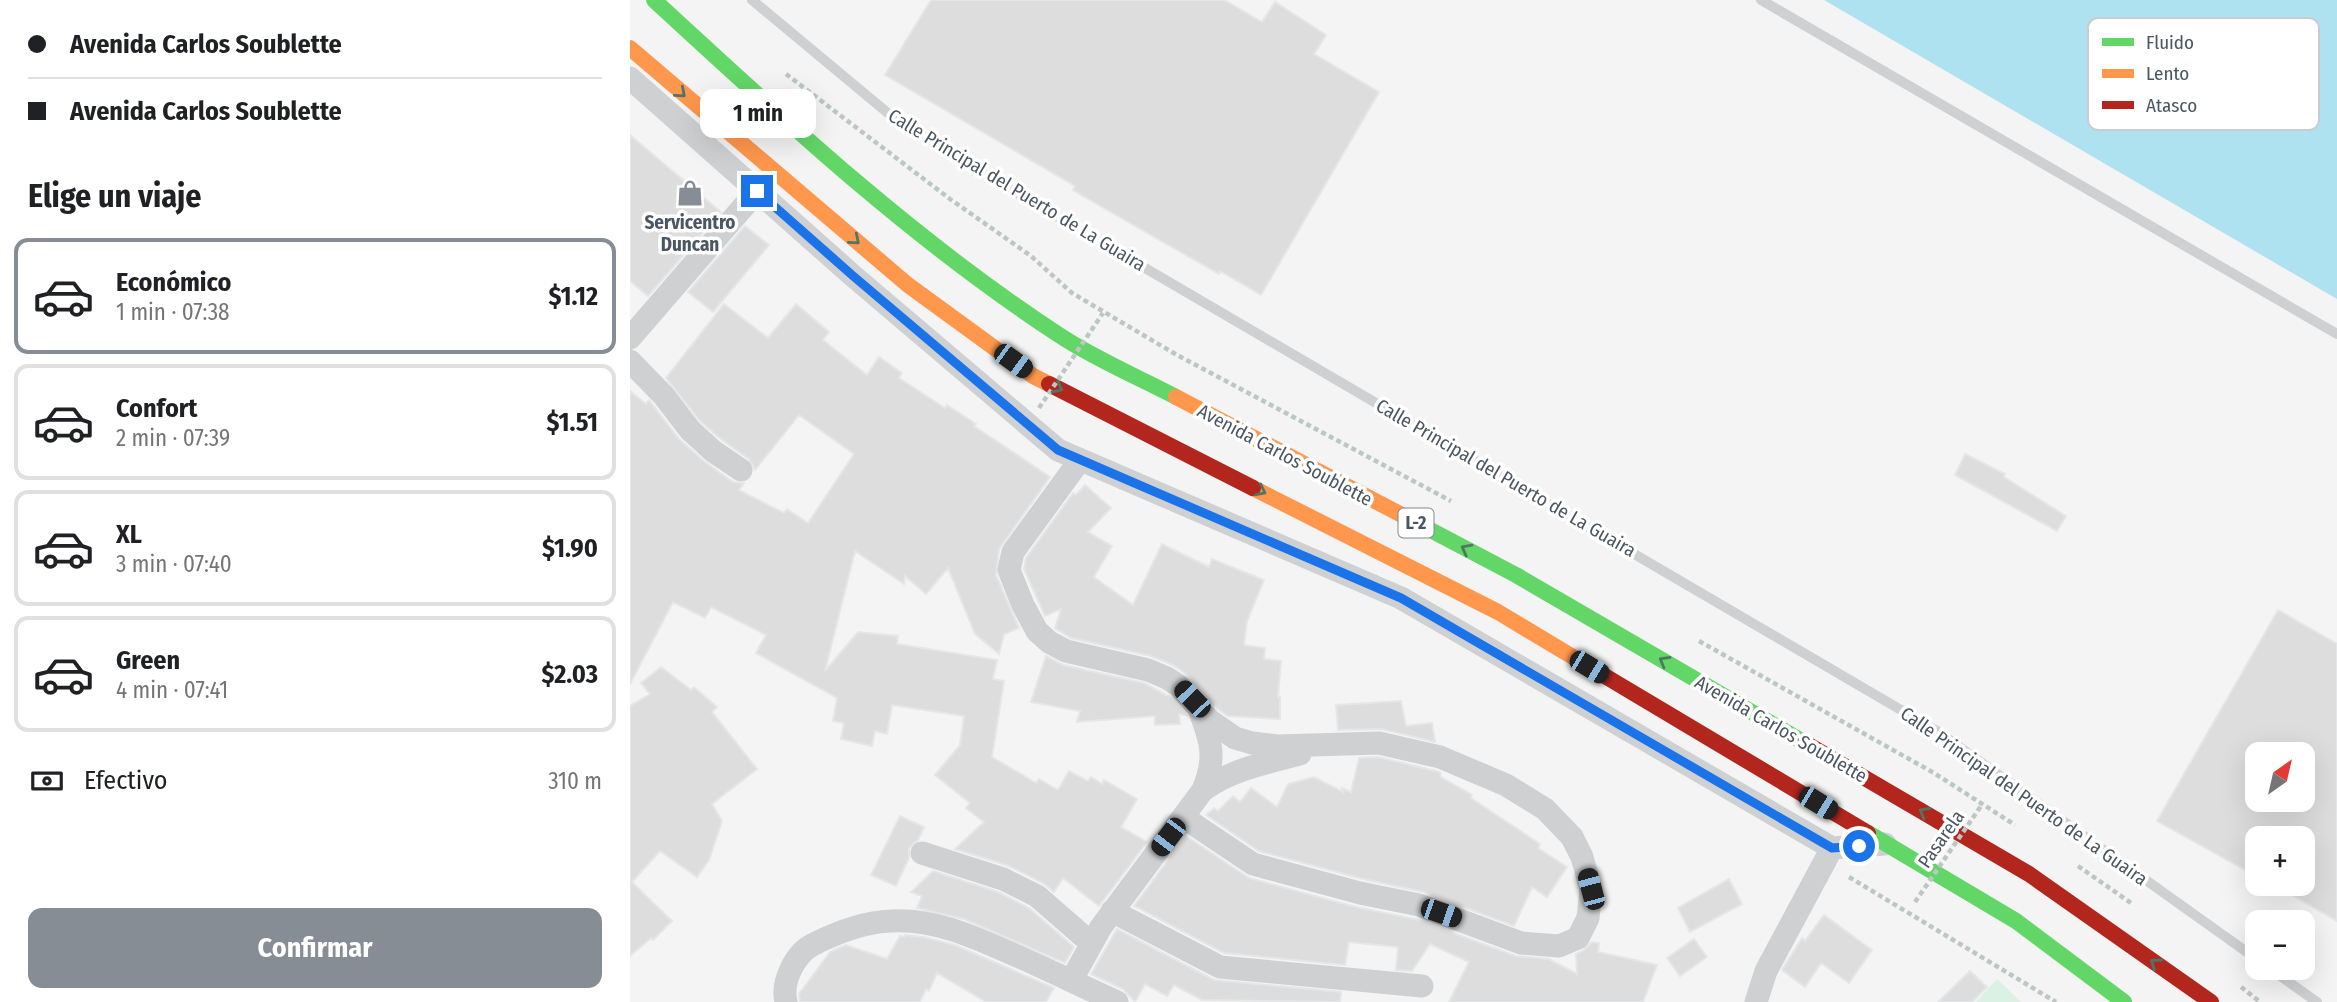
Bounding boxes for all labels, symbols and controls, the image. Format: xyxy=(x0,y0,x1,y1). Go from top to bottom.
legend xyxy=(2088,18,2319,130)
text: Avenida Carlos Soublette xyxy=(70,29,342,60)
text: Fluido xyxy=(2146,31,2194,54)
text: Lento xyxy=(2146,62,2189,85)
one-way arrow xyxy=(673,84,686,97)
callout: 1 min xyxy=(699,90,815,138)
text: Atasco xyxy=(2146,94,2197,117)
text: Avenida Carlos Soublette xyxy=(70,96,342,127)
text: 1 min xyxy=(733,99,783,127)
street label: Calle Principal del Puerto de La Guaira xyxy=(884,104,1150,276)
route end xyxy=(741,175,773,207)
text: Elige un viaje xyxy=(28,177,201,215)
shop icon: Servicentro Duncan xyxy=(675,178,705,208)
place label: Servicentro Duncan xyxy=(644,211,736,256)
one-way arrow xyxy=(846,232,859,244)
icon: car xyxy=(32,265,95,328)
text: Económico xyxy=(116,267,231,298)
text: $1.12 xyxy=(549,281,598,312)
text: 1 min · 07:38 xyxy=(116,298,230,326)
car xyxy=(990,340,1037,382)
one-way arrow xyxy=(1051,380,1063,394)
icon: car xyxy=(32,391,95,454)
text: Confort xyxy=(116,393,197,424)
street label: Calle Principal del Puerto de La Guaira xyxy=(1372,394,1640,562)
street label: Avenida Carlos Soublette xyxy=(1194,399,1376,511)
text: $1.51 xyxy=(546,407,598,438)
text: 2 min · 07:39 xyxy=(116,424,230,452)
one-way arrow xyxy=(1253,483,1266,497)
road number: L-2 xyxy=(1398,508,1434,538)
icon: car xyxy=(32,517,95,580)
text: XL xyxy=(116,519,142,550)
text: $1.90 xyxy=(542,533,598,564)
one-way arrow xyxy=(1461,543,1473,557)
text: 3 min · 07:40 xyxy=(116,550,232,578)
icon: car xyxy=(32,643,95,706)
text: Green xyxy=(116,645,180,676)
car xyxy=(1566,647,1613,687)
one-way arrow xyxy=(1658,656,1671,669)
text: $2.03 xyxy=(541,659,598,690)
street label: Avenida Carlos Soublette xyxy=(1691,670,1871,788)
text: 4 min · 07:41 xyxy=(116,676,228,704)
car xyxy=(1170,677,1215,721)
street label: Calle Principal del Puerto de La Guaira xyxy=(1896,702,2152,890)
north arrow xyxy=(2245,742,2315,812)
map controls xyxy=(2245,742,2315,980)
icon: cash xyxy=(28,762,66,800)
text: Efectivo xyxy=(84,765,168,796)
text: 310 m xyxy=(548,767,602,795)
car xyxy=(1795,783,1842,823)
street label: Pasarela xyxy=(1913,806,1969,872)
one-way arrow xyxy=(1918,807,1931,820)
car xyxy=(1147,814,1190,860)
button: + xyxy=(2245,826,2315,896)
route start xyxy=(1843,830,1875,862)
car xyxy=(1576,866,1607,912)
car xyxy=(1418,896,1465,930)
button: Confirmar xyxy=(28,908,602,988)
button: − xyxy=(2245,910,2315,980)
one-way arrow xyxy=(2150,959,2163,971)

